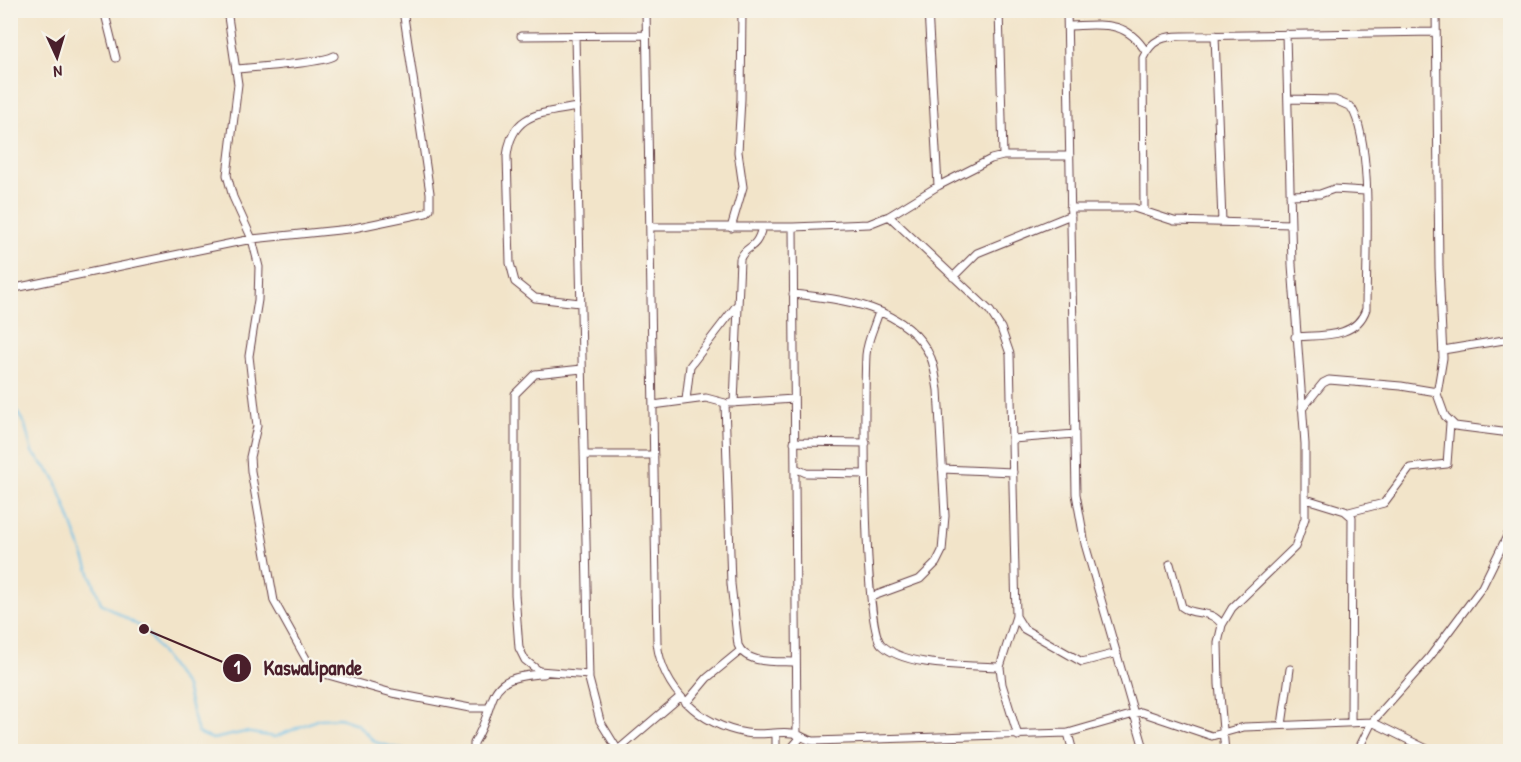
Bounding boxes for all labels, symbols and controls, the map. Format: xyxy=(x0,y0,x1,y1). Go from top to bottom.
north arrow xyxy=(27,27,87,87)
text: N xyxy=(53,61,63,83)
callout: Kaswalipande xyxy=(222,648,375,687)
text: Kaswalipande xyxy=(264,653,363,683)
text: 1 xyxy=(234,655,241,680)

